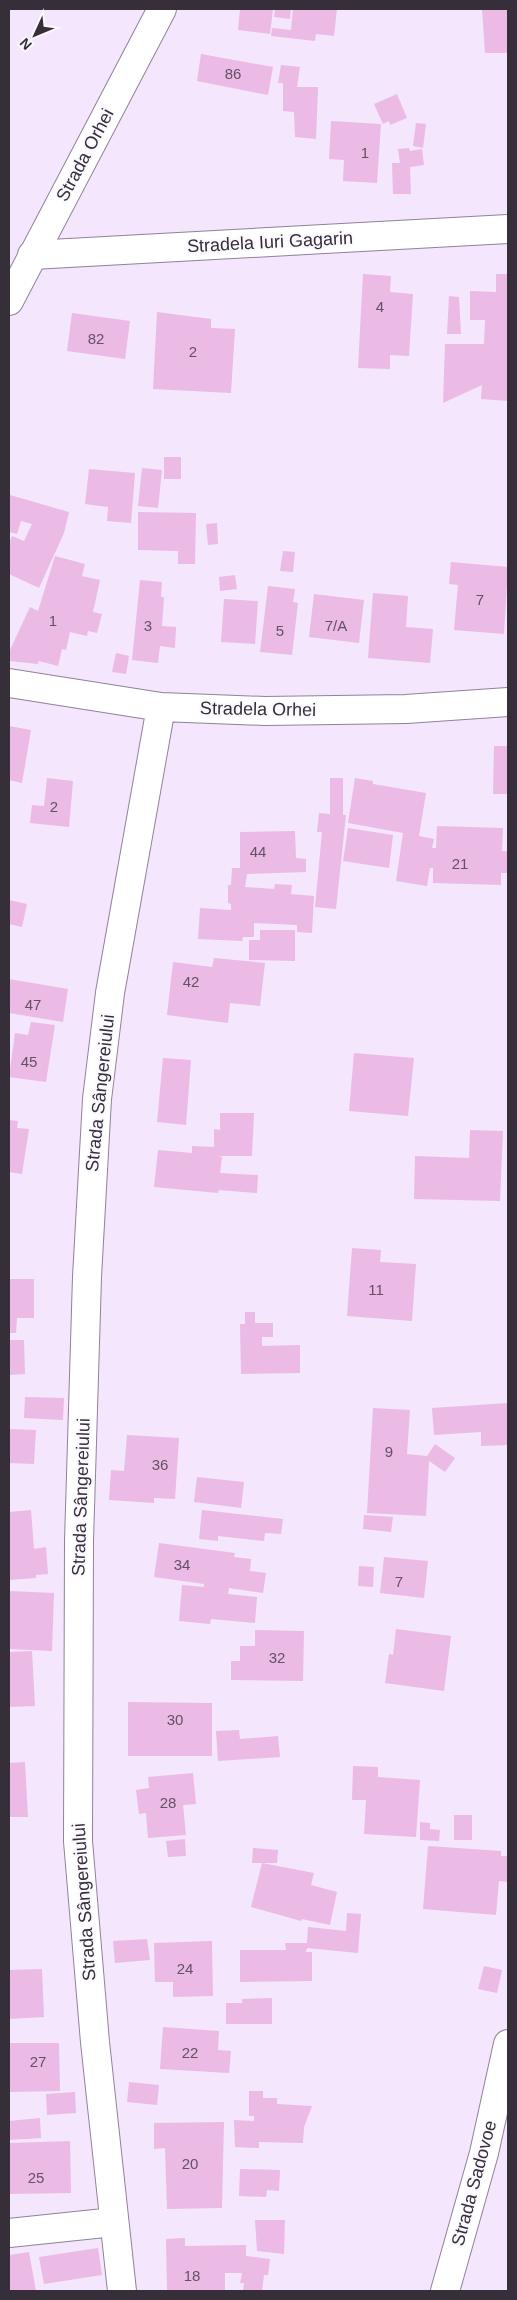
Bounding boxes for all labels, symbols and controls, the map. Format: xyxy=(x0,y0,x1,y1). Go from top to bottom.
north arrow xyxy=(10,10,60,60)
text: N xyxy=(16,35,35,53)
house number: 86 xyxy=(225,65,241,82)
street label: Strada Orhei xyxy=(52,105,118,205)
house number: 1 xyxy=(361,144,369,161)
street label: Stradela Iuri Gagarin xyxy=(187,228,353,256)
house number: 4 xyxy=(376,298,384,315)
house number: 82 xyxy=(88,330,104,347)
house number: 2 xyxy=(189,343,197,360)
house number: 7 xyxy=(476,591,484,608)
house number: 1 xyxy=(49,612,57,629)
house number: 3 xyxy=(144,617,152,634)
house number: 7/A xyxy=(325,617,347,634)
house number: 5 xyxy=(276,622,284,639)
street label: Stradela Orhei xyxy=(200,698,316,720)
house number: 2 xyxy=(50,798,58,815)
house number: 44 xyxy=(250,843,266,860)
house number: 21 xyxy=(452,855,468,872)
house number: 42 xyxy=(183,973,199,990)
house number: 47 xyxy=(25,996,41,1013)
street label: Strada Sângereiului xyxy=(82,1013,118,1173)
house number: 45 xyxy=(21,1053,37,1070)
house number: 11 xyxy=(368,1281,384,1298)
street label: Strada Sângereiului xyxy=(68,1418,94,1576)
house number: 9 xyxy=(385,1443,393,1460)
house number: 36 xyxy=(152,1456,168,1473)
house number: 34 xyxy=(174,1556,190,1573)
house number: 7 xyxy=(395,1573,403,1590)
house number: 32 xyxy=(269,1649,285,1666)
house number: 30 xyxy=(167,1711,183,1728)
house number: 28 xyxy=(160,1794,176,1811)
street label: Strada Sângereiului xyxy=(69,1822,99,1982)
house number: 24 xyxy=(177,1960,193,1977)
house number: 22 xyxy=(182,2044,198,2061)
house number: 27 xyxy=(30,2053,46,2070)
street label: Strada Sadovoe xyxy=(448,2118,500,2248)
house number: 20 xyxy=(182,2155,198,2172)
house number: 25 xyxy=(28,2169,44,2186)
house number: 18 xyxy=(184,2267,200,2284)

